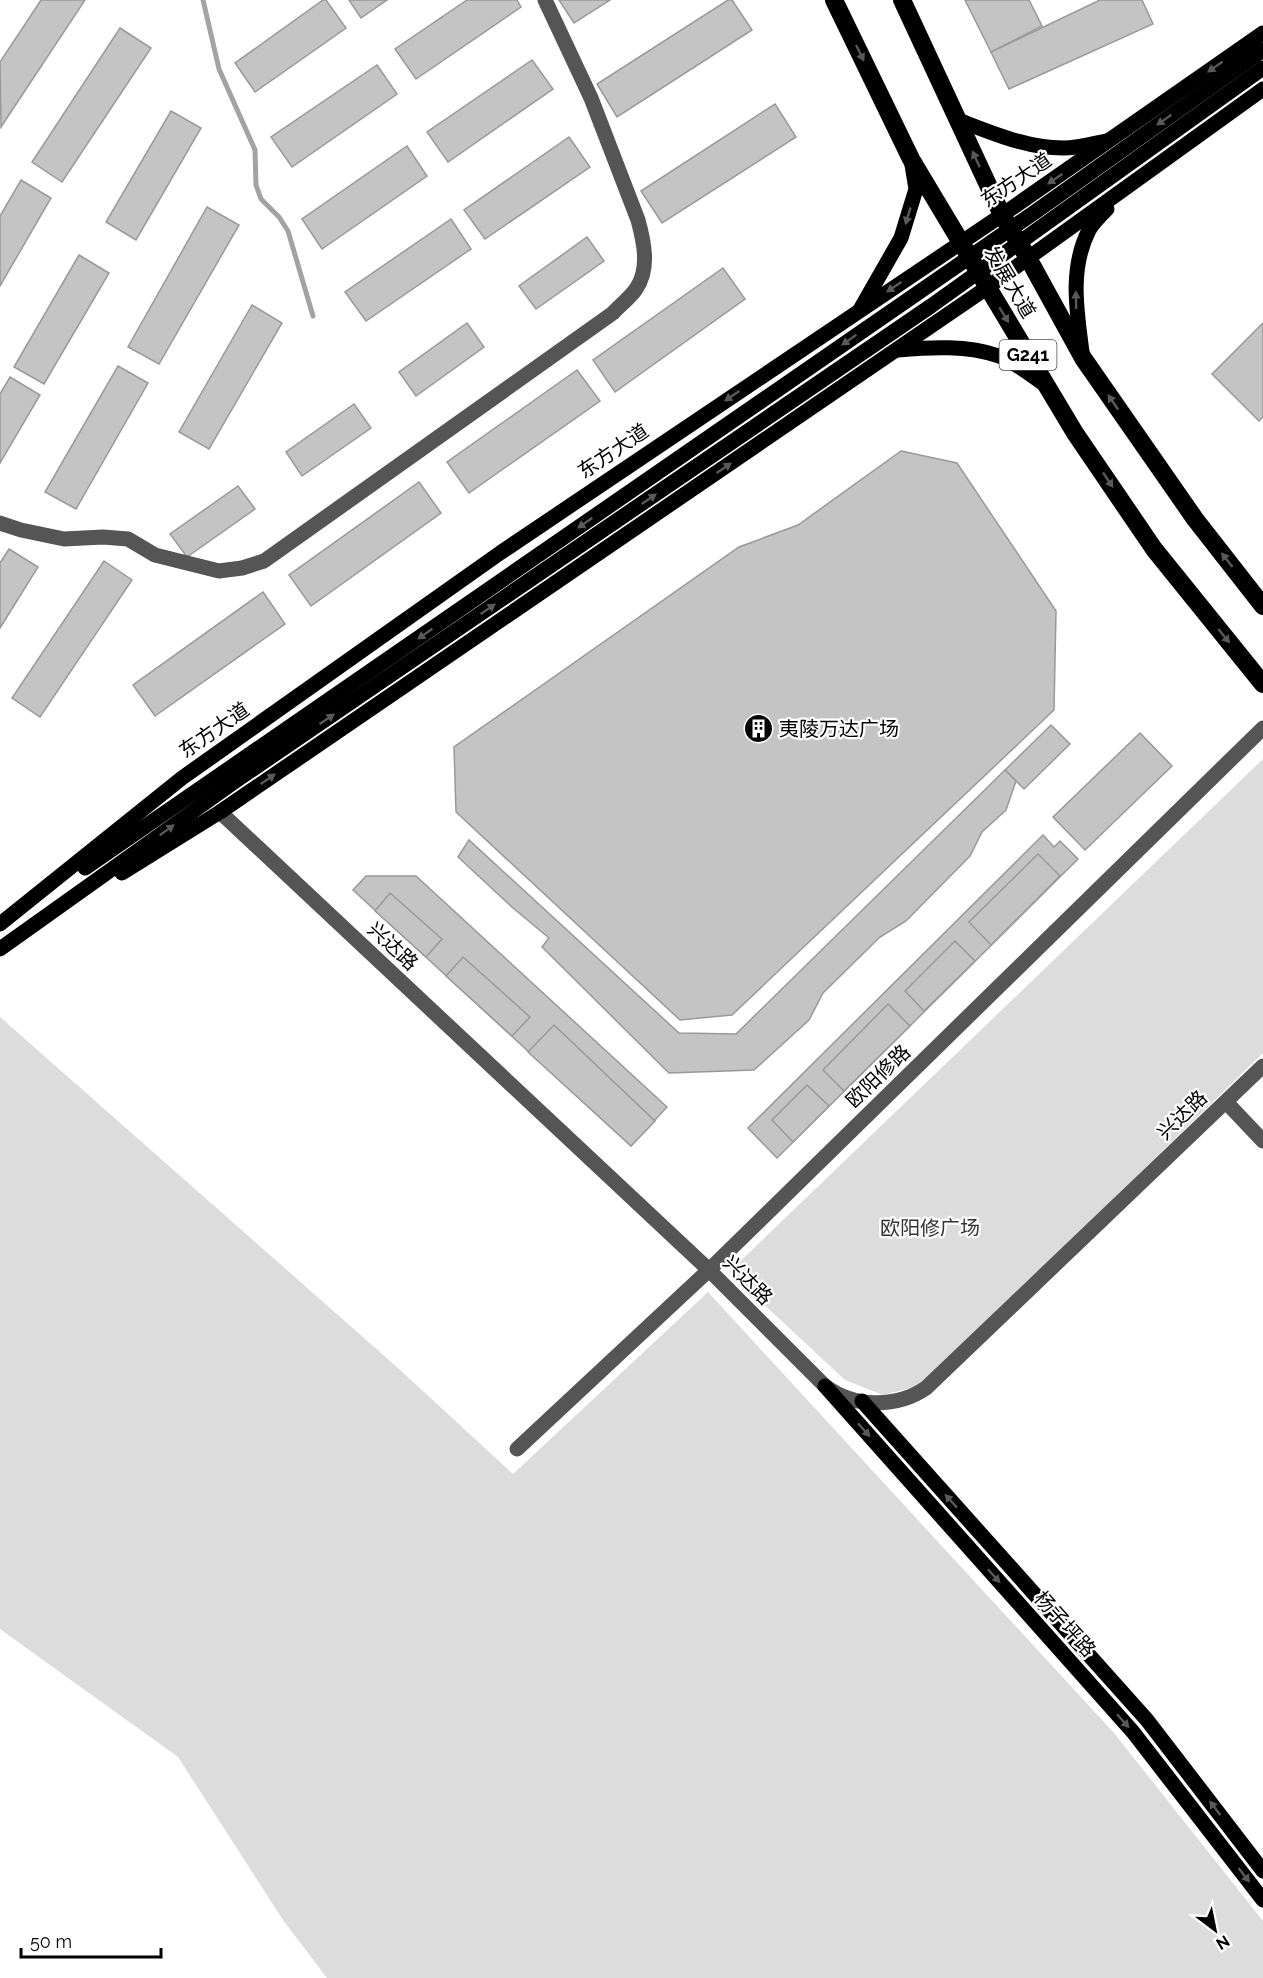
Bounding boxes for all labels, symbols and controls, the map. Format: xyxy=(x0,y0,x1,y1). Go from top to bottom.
one-way arrow xyxy=(855,44,864,61)
one-way arrow xyxy=(1208,61,1224,73)
one-way arrow xyxy=(1156,114,1172,126)
street label: 东方大道 xyxy=(976,148,1056,212)
one-way arrow xyxy=(972,151,981,168)
one-way arrow xyxy=(1048,173,1064,185)
one-way arrow xyxy=(903,207,912,225)
street label: 发展大道 xyxy=(979,242,1041,322)
one-way arrow xyxy=(885,282,902,293)
one-way arrow xyxy=(1071,291,1081,310)
one-way arrow xyxy=(999,307,1010,323)
one-way arrow xyxy=(842,334,858,346)
road number: G241 xyxy=(1000,340,1056,370)
one-way arrow xyxy=(724,390,740,402)
one-way arrow xyxy=(1108,394,1119,410)
street label: 东方大道 xyxy=(573,419,653,483)
one-way arrow xyxy=(715,462,732,473)
one-way arrow xyxy=(1102,472,1113,489)
one-way arrow xyxy=(641,493,658,504)
one-way arrow xyxy=(578,517,594,529)
one-way arrow xyxy=(1220,552,1233,568)
one-way arrow xyxy=(480,603,497,614)
one-way arrow xyxy=(416,628,433,639)
one-way arrow xyxy=(1218,629,1230,644)
street label: 东方大道 xyxy=(174,697,254,763)
one-way arrow xyxy=(319,713,336,724)
building icon: 夷陵万达广场 xyxy=(742,713,774,745)
place label: 夷陵万达广场 xyxy=(779,717,899,741)
one-way arrow xyxy=(260,773,276,785)
one-way arrow xyxy=(159,824,175,836)
street label: 兴达路 xyxy=(363,917,423,975)
street label: 欧阳修路 xyxy=(841,1040,915,1112)
street label: 兴达路 xyxy=(1152,1086,1212,1144)
park label: 欧阳修广场 xyxy=(880,1216,980,1240)
street label: 兴达路 xyxy=(718,1250,778,1310)
one-way arrow xyxy=(857,1422,870,1437)
one-way arrow xyxy=(945,1494,958,1509)
one-way arrow xyxy=(987,1568,1001,1583)
street label: 杨子坪路 xyxy=(1029,1586,1101,1662)
one-way arrow xyxy=(1116,1713,1129,1728)
one-way arrow xyxy=(1208,1800,1221,1816)
one-way arrow xyxy=(1237,1867,1249,1882)
north arrow xyxy=(1185,1900,1245,1960)
scale bar xyxy=(21,1921,160,1959)
text: 50 m xyxy=(30,1931,72,1952)
text: N xyxy=(1212,1931,1233,1954)

